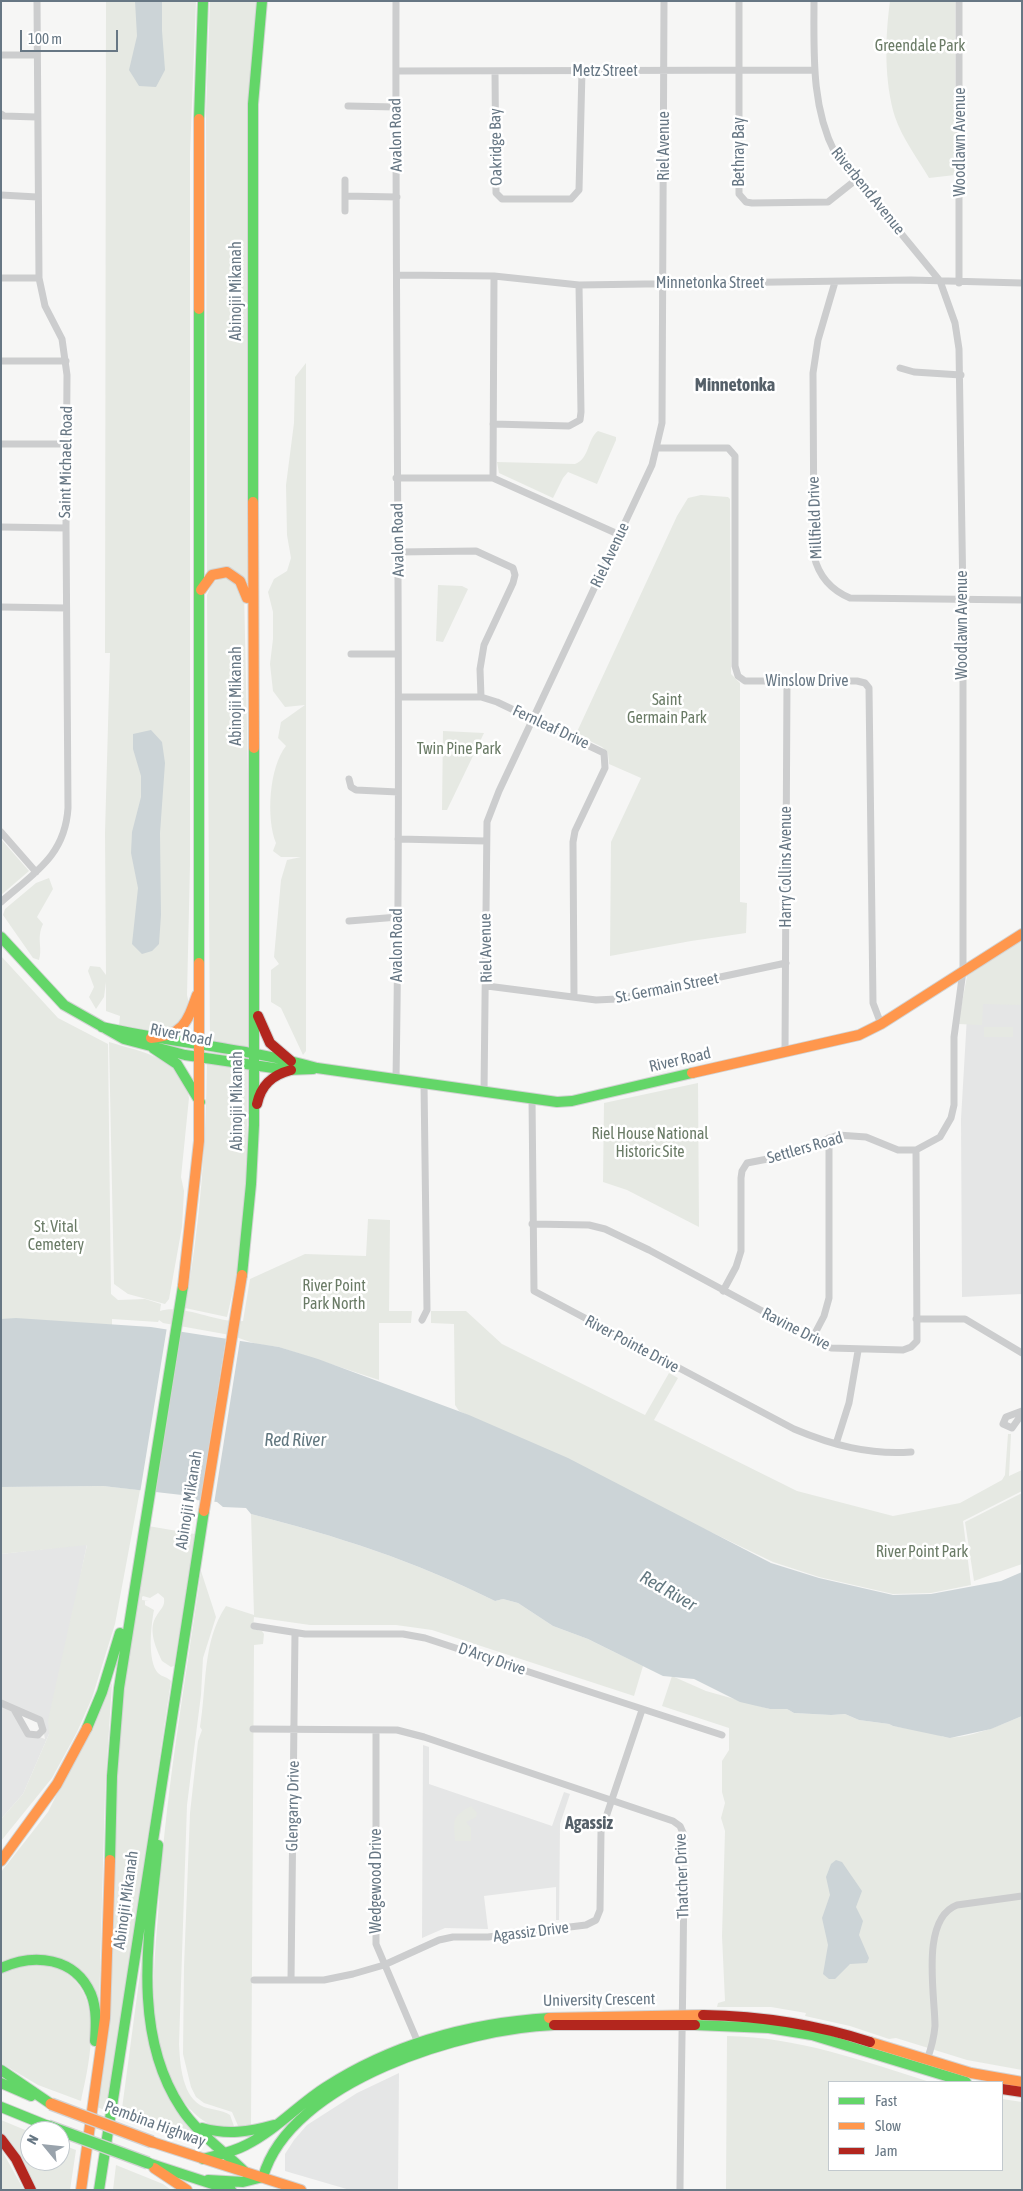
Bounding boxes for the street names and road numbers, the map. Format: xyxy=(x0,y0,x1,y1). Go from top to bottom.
street label: Metz Street xyxy=(572,61,638,81)
street label: Woodlawn Avenue xyxy=(950,87,970,197)
street label: Avalon Road xyxy=(386,98,406,172)
street label: Oakridge Bay xyxy=(486,108,506,186)
street label: Riel Avenue xyxy=(654,111,674,181)
street label: Bethray Bay xyxy=(729,117,749,187)
street label: Riverbend Avenue xyxy=(827,143,909,239)
street label: Abinojii Mikanah xyxy=(226,241,246,341)
street label: Minnetonka Street xyxy=(656,273,764,293)
street label: Saint Michael Road xyxy=(55,406,77,518)
street label: Millfield Drive xyxy=(804,476,826,560)
street label: Avalon Road xyxy=(388,503,408,577)
street label: Riel Avenue xyxy=(587,519,633,591)
street label: Woodlawn Avenue xyxy=(952,570,972,680)
street label: Abinojii Mikanah xyxy=(226,646,246,746)
street label: Winslow Drive xyxy=(766,671,848,691)
street label: Fernleaf Drive xyxy=(510,701,592,753)
street label: Harry Collins Avenue xyxy=(776,806,796,928)
street label: Avalon Road xyxy=(387,908,407,982)
street label: Riel Avenue xyxy=(476,913,496,983)
street label: St. Germain Street xyxy=(614,969,720,1007)
street label: River Road xyxy=(148,1020,214,1050)
street label: River Road xyxy=(647,1044,713,1076)
street label: Abinojii Mikanah xyxy=(227,1051,247,1151)
street label: Settlers Road xyxy=(765,1128,845,1168)
street label: Ravine Drive xyxy=(759,1304,833,1354)
street label: River Pointe Drive xyxy=(582,1311,682,1377)
street label: Abinojii Mikanah xyxy=(172,1449,206,1551)
street label: D'Arcy Drive xyxy=(456,1639,528,1679)
street label: Glengarry Drive xyxy=(283,1760,303,1852)
street label: Wedgewood Drive xyxy=(366,1829,386,1933)
street label: Thatcher Drive xyxy=(671,1833,693,1919)
street label: Abinojii Mikanah xyxy=(110,1849,142,1951)
street label: Agassiz Drive xyxy=(492,1918,570,1946)
street label: University Crescent xyxy=(543,1989,655,2011)
street label: Pembina Highway xyxy=(102,2097,208,2151)

